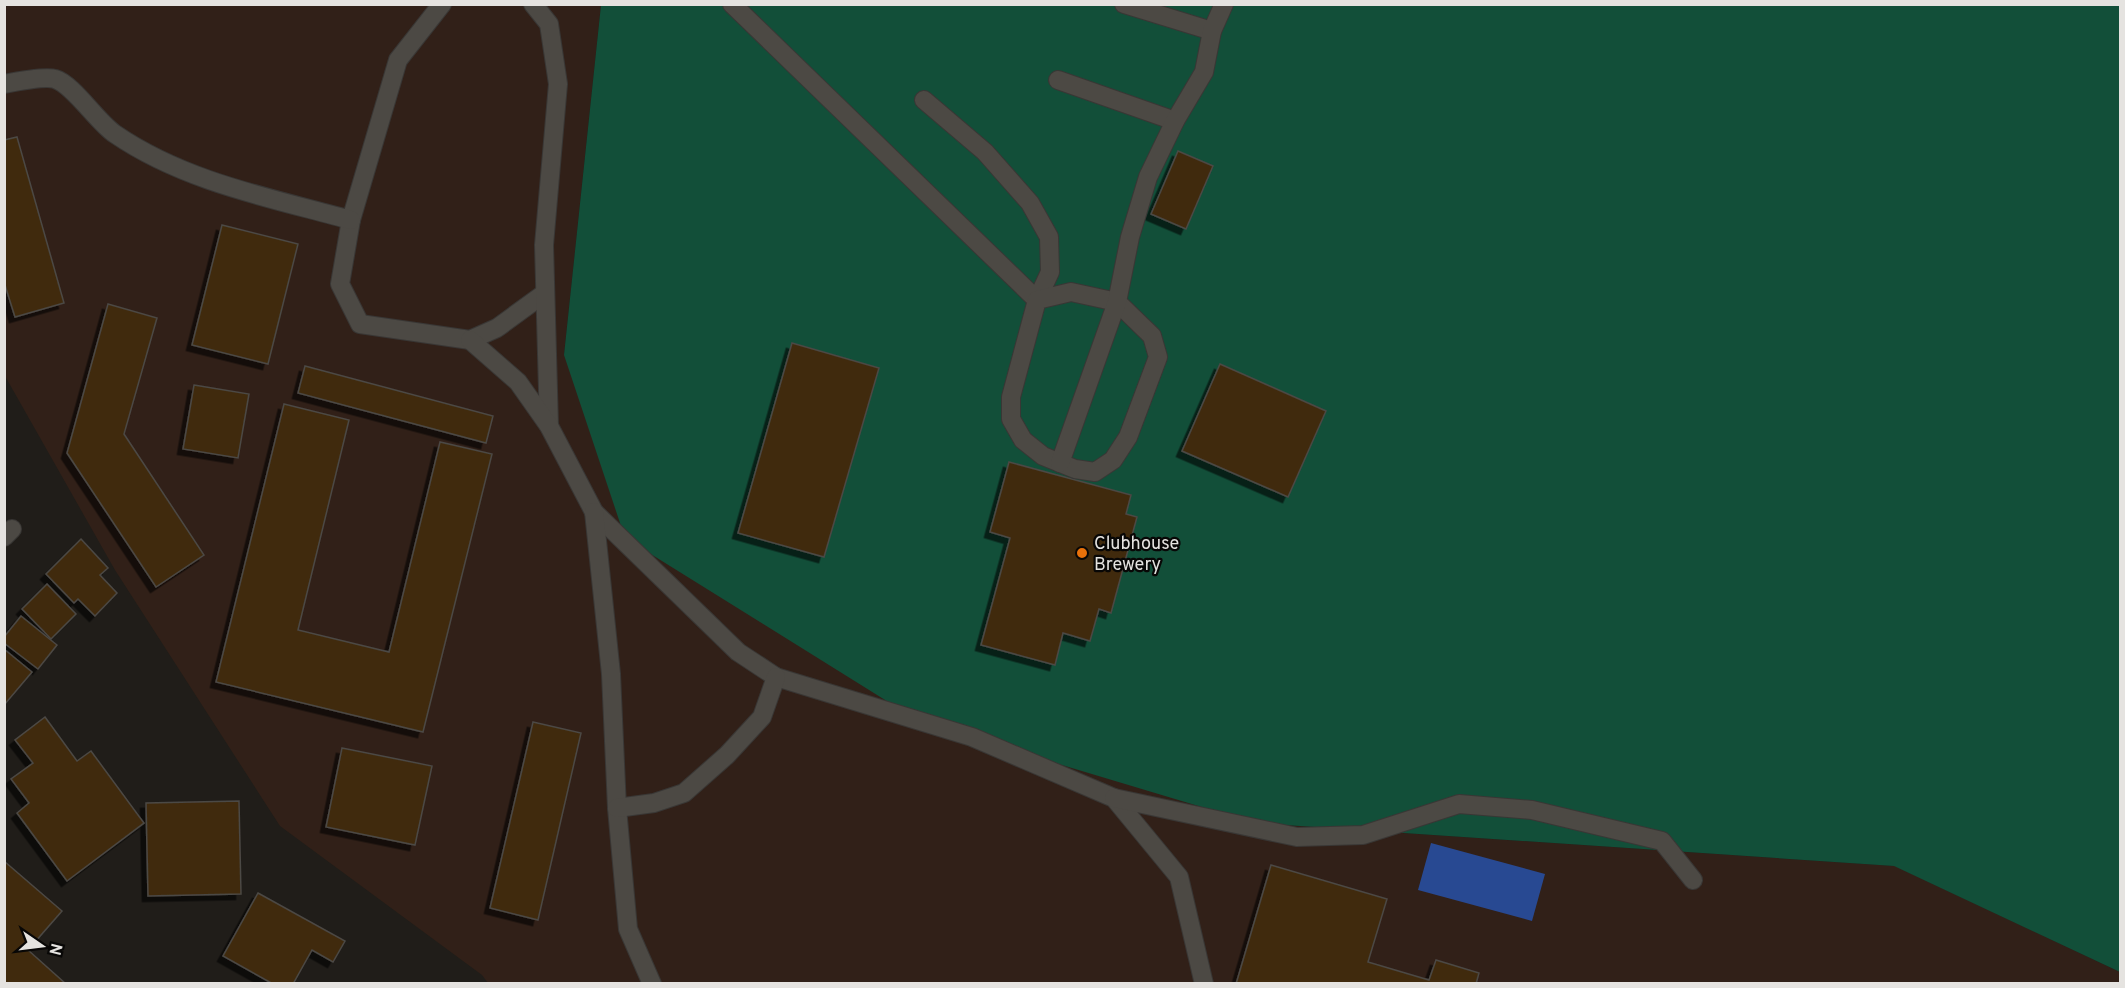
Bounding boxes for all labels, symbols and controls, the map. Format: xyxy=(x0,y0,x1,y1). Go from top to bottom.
place label: Clubhouse Brewery xyxy=(1094,533,1179,577)
marker: Clubhouse Brewery xyxy=(1075,546,1089,560)
north arrow xyxy=(12,916,72,976)
text: N xyxy=(44,941,66,957)

